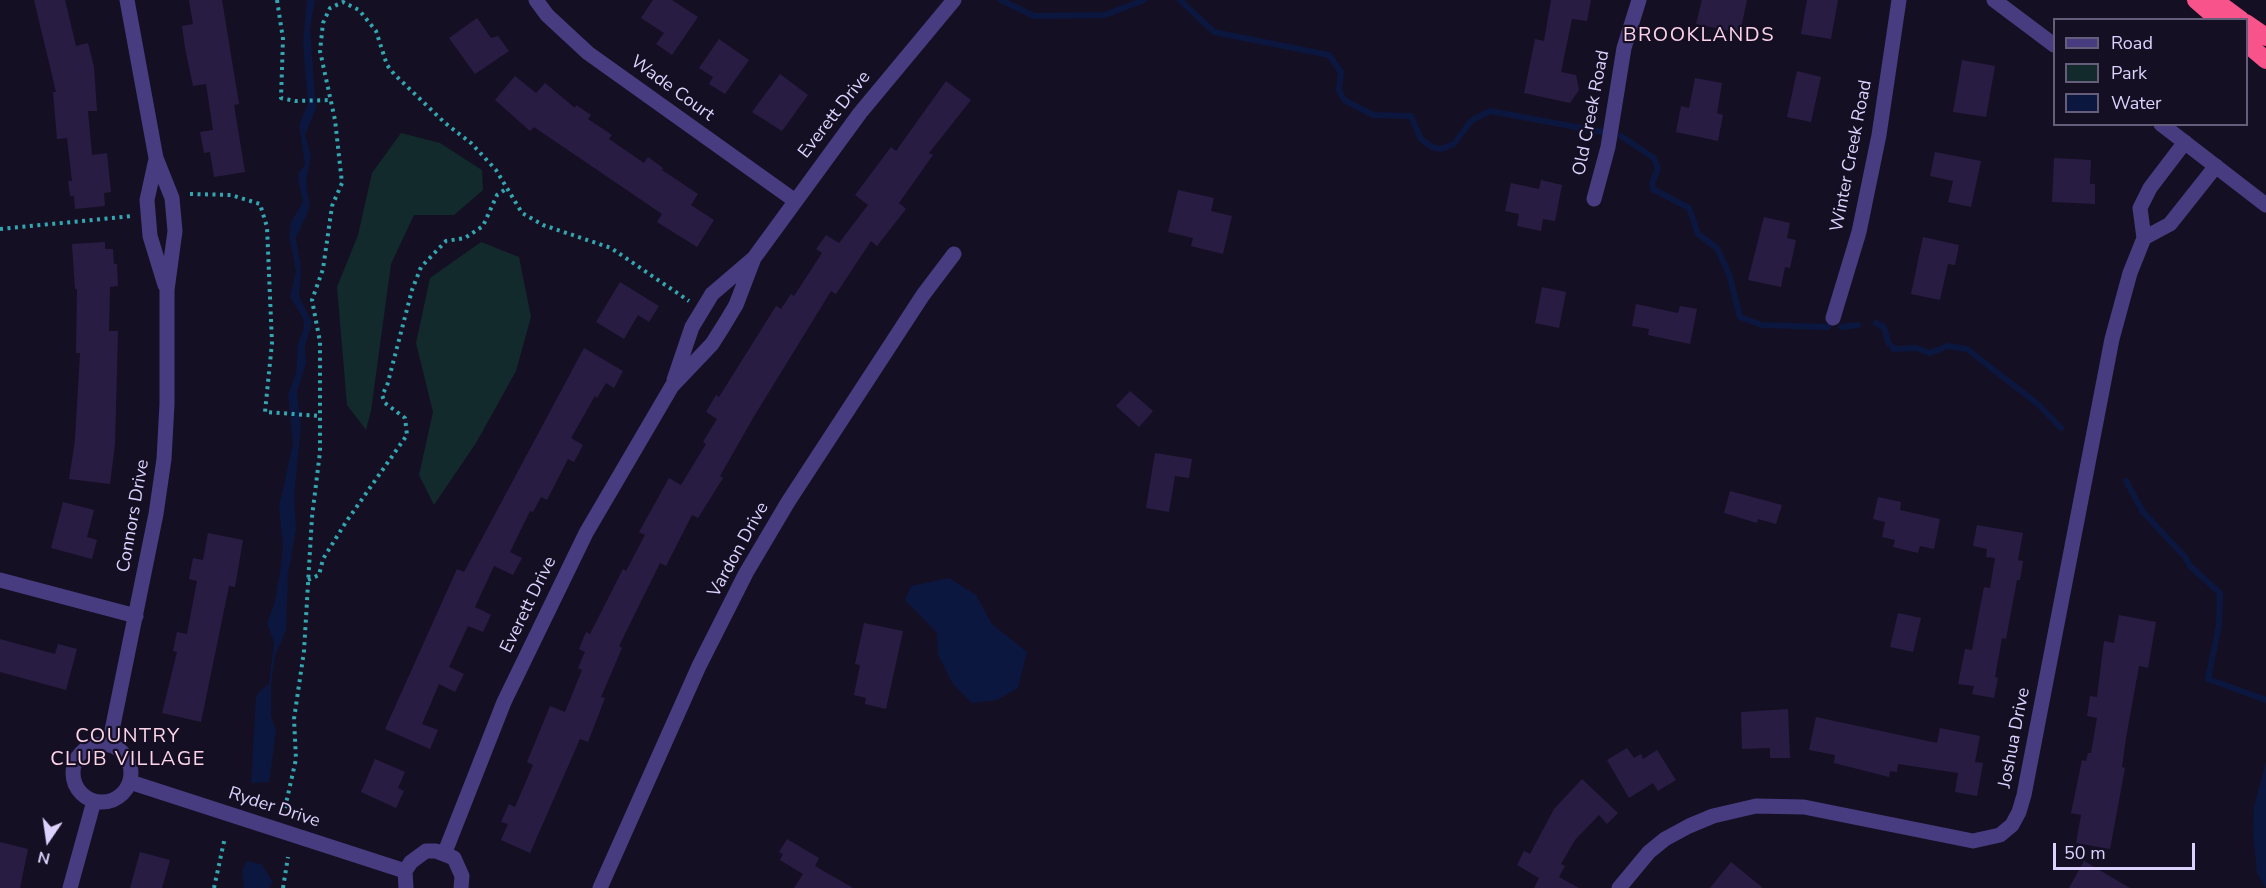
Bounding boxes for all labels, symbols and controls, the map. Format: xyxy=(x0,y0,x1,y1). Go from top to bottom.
legend xyxy=(2053,18,2248,126)
district label: BROOKLANDS xyxy=(1623,24,1775,48)
text: Road xyxy=(2111,31,2153,55)
street label: Old Creek Road xyxy=(1569,48,1615,178)
street label: Wade Court xyxy=(626,52,718,126)
text: Park xyxy=(2111,61,2147,85)
street label: Everett Drive xyxy=(794,67,876,163)
street label: Winter Creek Road xyxy=(1827,78,1877,234)
text: Water xyxy=(2111,91,2162,115)
street label: Connors Drive xyxy=(113,458,155,574)
street label: Vardon Drive xyxy=(704,499,774,601)
street label: Everett Drive xyxy=(496,553,562,657)
street label: Joshua Drive xyxy=(1995,686,2035,790)
district label: COUNTRY CLUB VILLAGE xyxy=(50,725,206,772)
street label: Ryder Drive xyxy=(225,783,323,833)
north arrow xyxy=(18,810,78,870)
scale bar xyxy=(2056,831,2198,869)
text: 50 m xyxy=(2064,841,2106,865)
text: N xyxy=(36,845,52,870)

